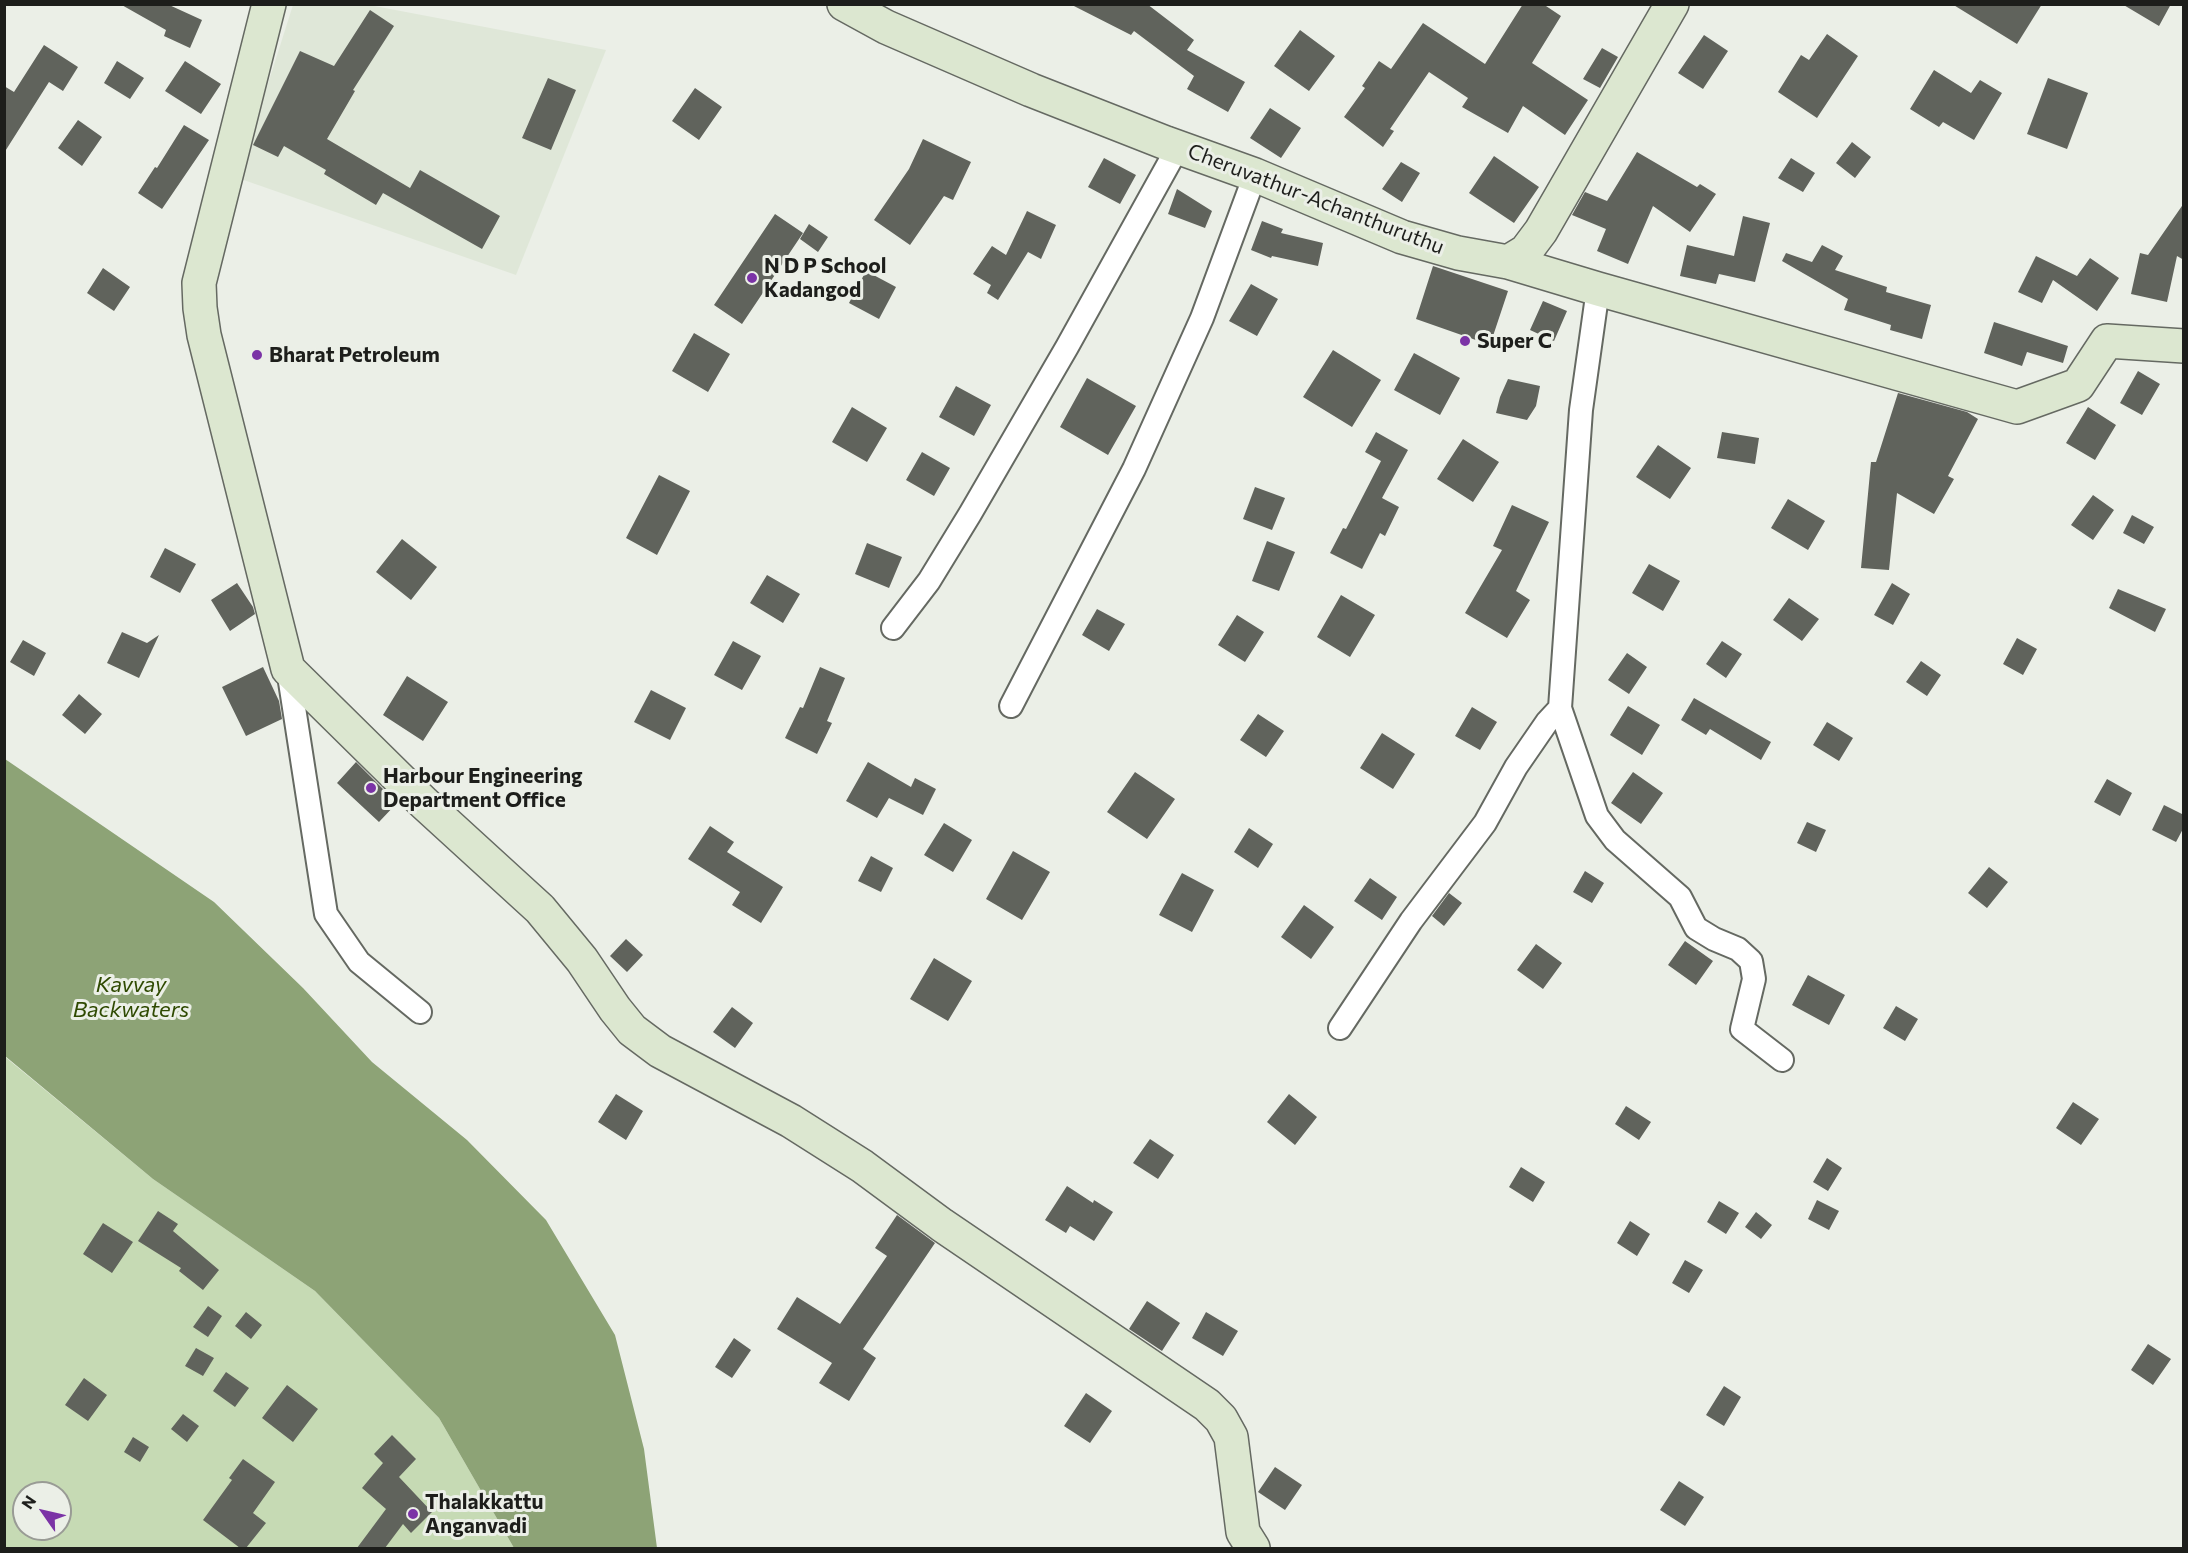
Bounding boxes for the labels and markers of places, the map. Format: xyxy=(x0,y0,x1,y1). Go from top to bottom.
place label: N D P School Kadangod xyxy=(764,253,887,303)
marker: N D P School Kadangod xyxy=(745,271,759,285)
place label: Super C xyxy=(1477,328,1552,354)
marker: Super C xyxy=(1458,334,1472,348)
place label: Bharat Petroleum xyxy=(269,342,440,368)
marker: Bharat Petroleum xyxy=(250,348,264,362)
place label: Harbour Engineering Department Office xyxy=(383,763,583,813)
marker: Harbour Engineering Department Office xyxy=(364,781,378,795)
place label: Thalakkattu Anganvadi xyxy=(425,1489,543,1539)
marker: Thalakkattu Anganvadi xyxy=(406,1507,420,1521)

